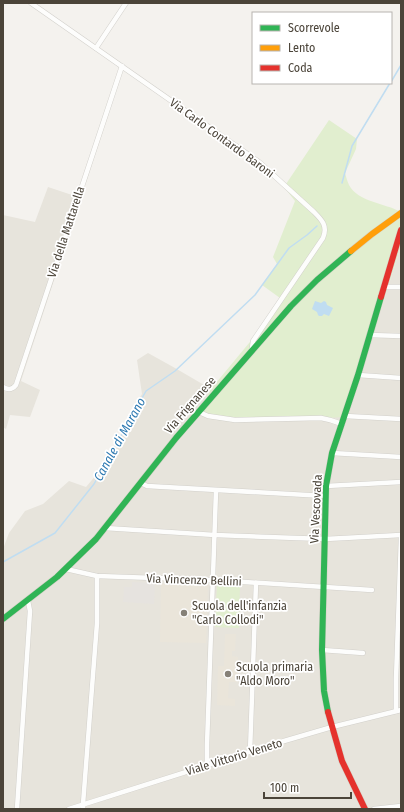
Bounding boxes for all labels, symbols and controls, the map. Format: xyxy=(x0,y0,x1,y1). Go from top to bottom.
legend xyxy=(252,12,392,84)
text: Scorrevole xyxy=(288,21,340,35)
text: Lento xyxy=(288,41,315,55)
text: Coda xyxy=(288,61,313,75)
street label: Via Carlo Contardo Baroni xyxy=(167,95,277,181)
street label: Via della Mattarella xyxy=(45,184,87,279)
street label: Via Frignanese xyxy=(161,374,219,436)
water label: Canale di Marano xyxy=(90,395,149,483)
street label: Via Vescovada xyxy=(307,474,325,544)
street label: Via Vincenzo Bellini xyxy=(146,571,242,589)
place label: Scuola dell'infanzia "Carlo Collodi" xyxy=(192,599,287,627)
marker: Scuola dell'infanzia "Carlo Collodi" xyxy=(179,608,189,618)
place label: Scuola primaria "Aldo Moro" xyxy=(236,660,313,688)
marker: Scuola primaria "Aldo Moro" xyxy=(223,669,233,679)
street label: Viale Vittorio Veneto xyxy=(184,736,284,778)
scale bar xyxy=(264,774,351,800)
text: 100 m xyxy=(270,781,299,795)

